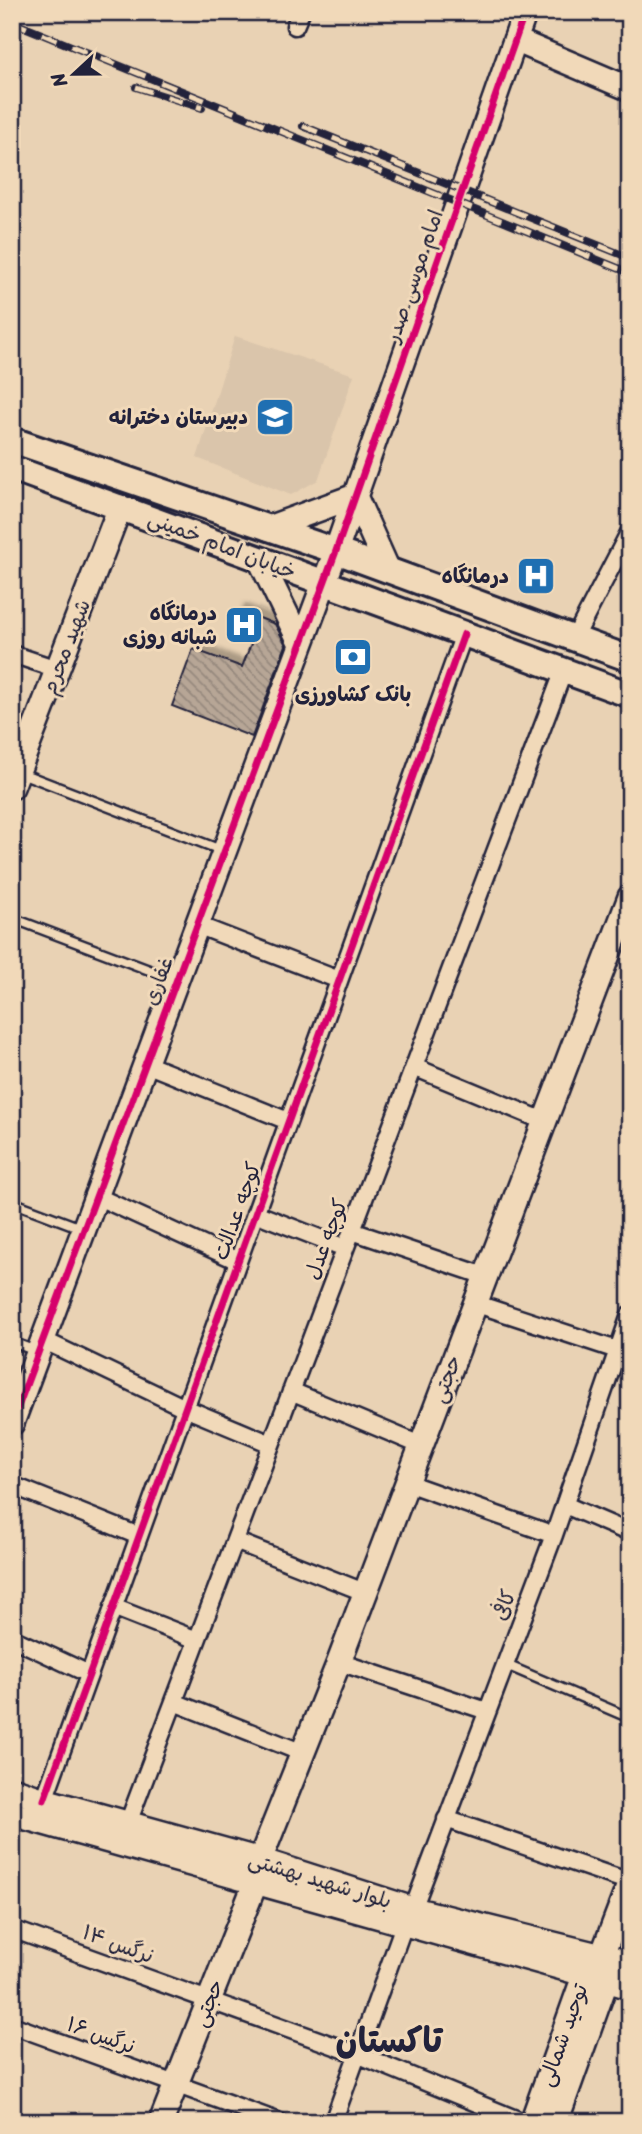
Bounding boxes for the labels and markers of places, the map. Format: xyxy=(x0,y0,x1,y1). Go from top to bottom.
school or university icon: دبیرستان دخترانه xyxy=(254,396,296,438)
place label: دبیرستان دخترانه xyxy=(108,398,248,436)
hospital icon: درمانگاه xyxy=(515,555,557,597)
place label: درمانگاه xyxy=(441,557,509,595)
place label: درمانگاه شبانه روزی xyxy=(123,594,217,656)
hospital icon: درمانگاه شبانه روزی xyxy=(223,604,265,646)
bank icon: بانک کشاورزی xyxy=(332,636,374,678)
place label: بانک کشاورزی xyxy=(295,675,411,713)

